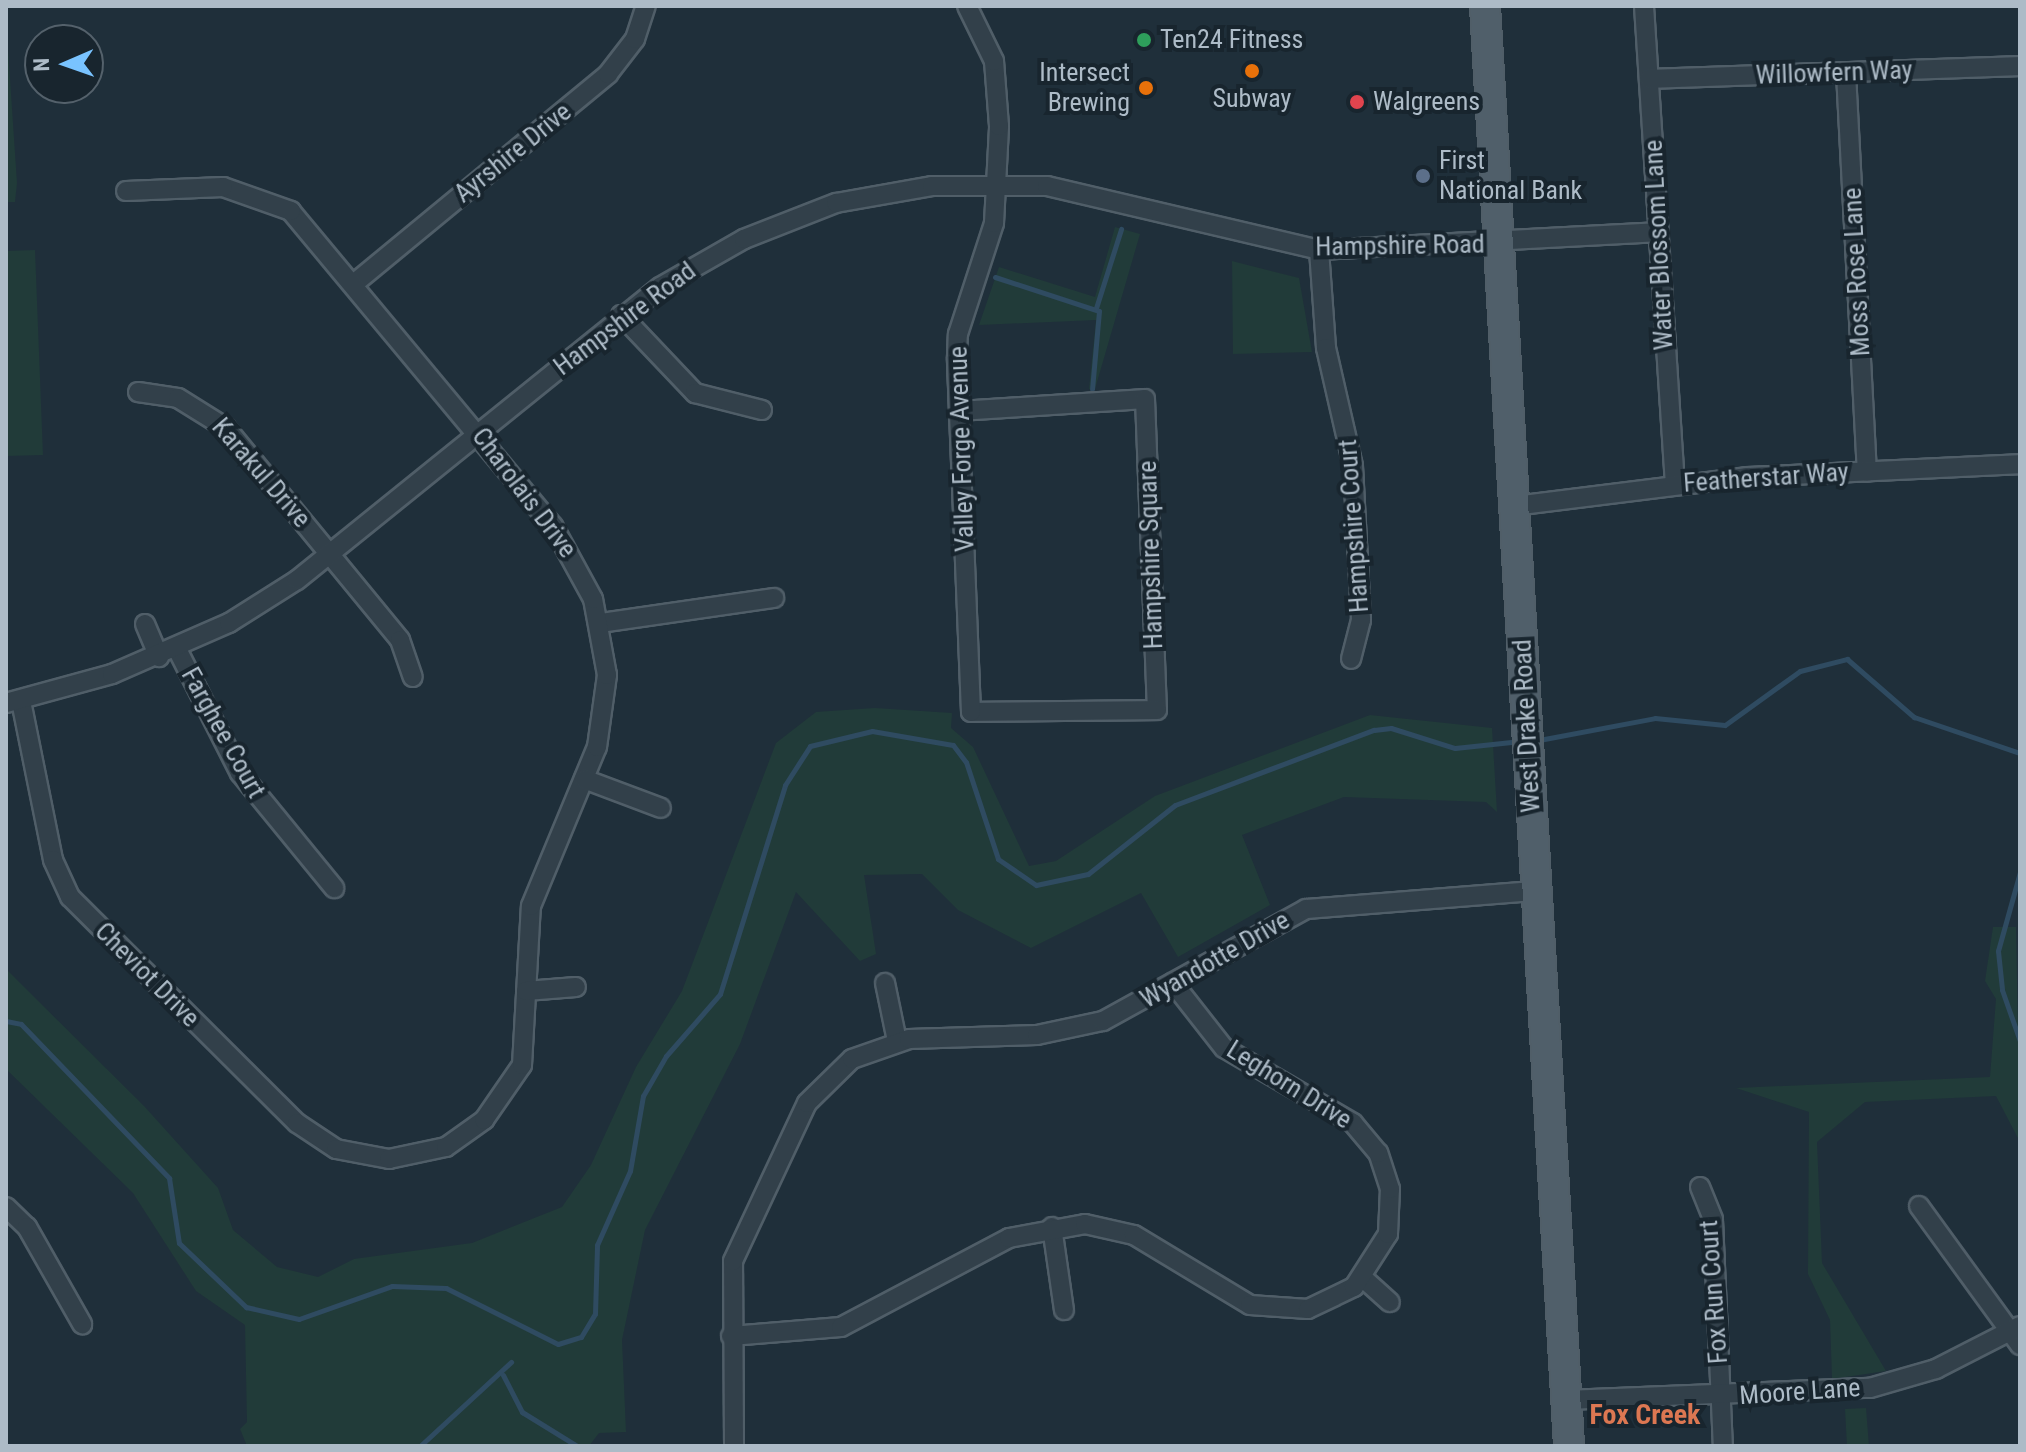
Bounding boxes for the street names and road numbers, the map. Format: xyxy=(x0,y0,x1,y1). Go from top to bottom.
street label: Willowfern Way xyxy=(1755,55,1913,91)
street label: Ayrshire Drive xyxy=(448,96,578,210)
street label: Water Blossom Lane xyxy=(1638,139,1680,351)
street label: Moss Rose Lane xyxy=(1837,187,1877,357)
street label: Hampshire Road xyxy=(1315,229,1485,263)
street label: Hampshire Road xyxy=(548,256,702,382)
street label: Valley Forge Avenue xyxy=(943,346,981,552)
street label: Karakul Drive xyxy=(205,412,317,534)
street label: Charolais Drive xyxy=(465,422,583,564)
street label: Hampshire Court xyxy=(1332,438,1376,614)
street label: Featherstar Way xyxy=(1682,457,1850,499)
street label: Hampshire Square xyxy=(1132,460,1170,650)
street label: West Drake Road xyxy=(1507,638,1547,814)
street label: Farghee Court xyxy=(174,662,272,804)
street label: Wyandotte Drive xyxy=(1135,905,1295,1015)
street label: Cheviot Drive xyxy=(88,916,206,1034)
street label: Leghorn Drive xyxy=(1221,1034,1357,1136)
street label: Fox Run Court xyxy=(1693,1219,1735,1365)
street label: Moore Lane xyxy=(1738,1372,1862,1412)

